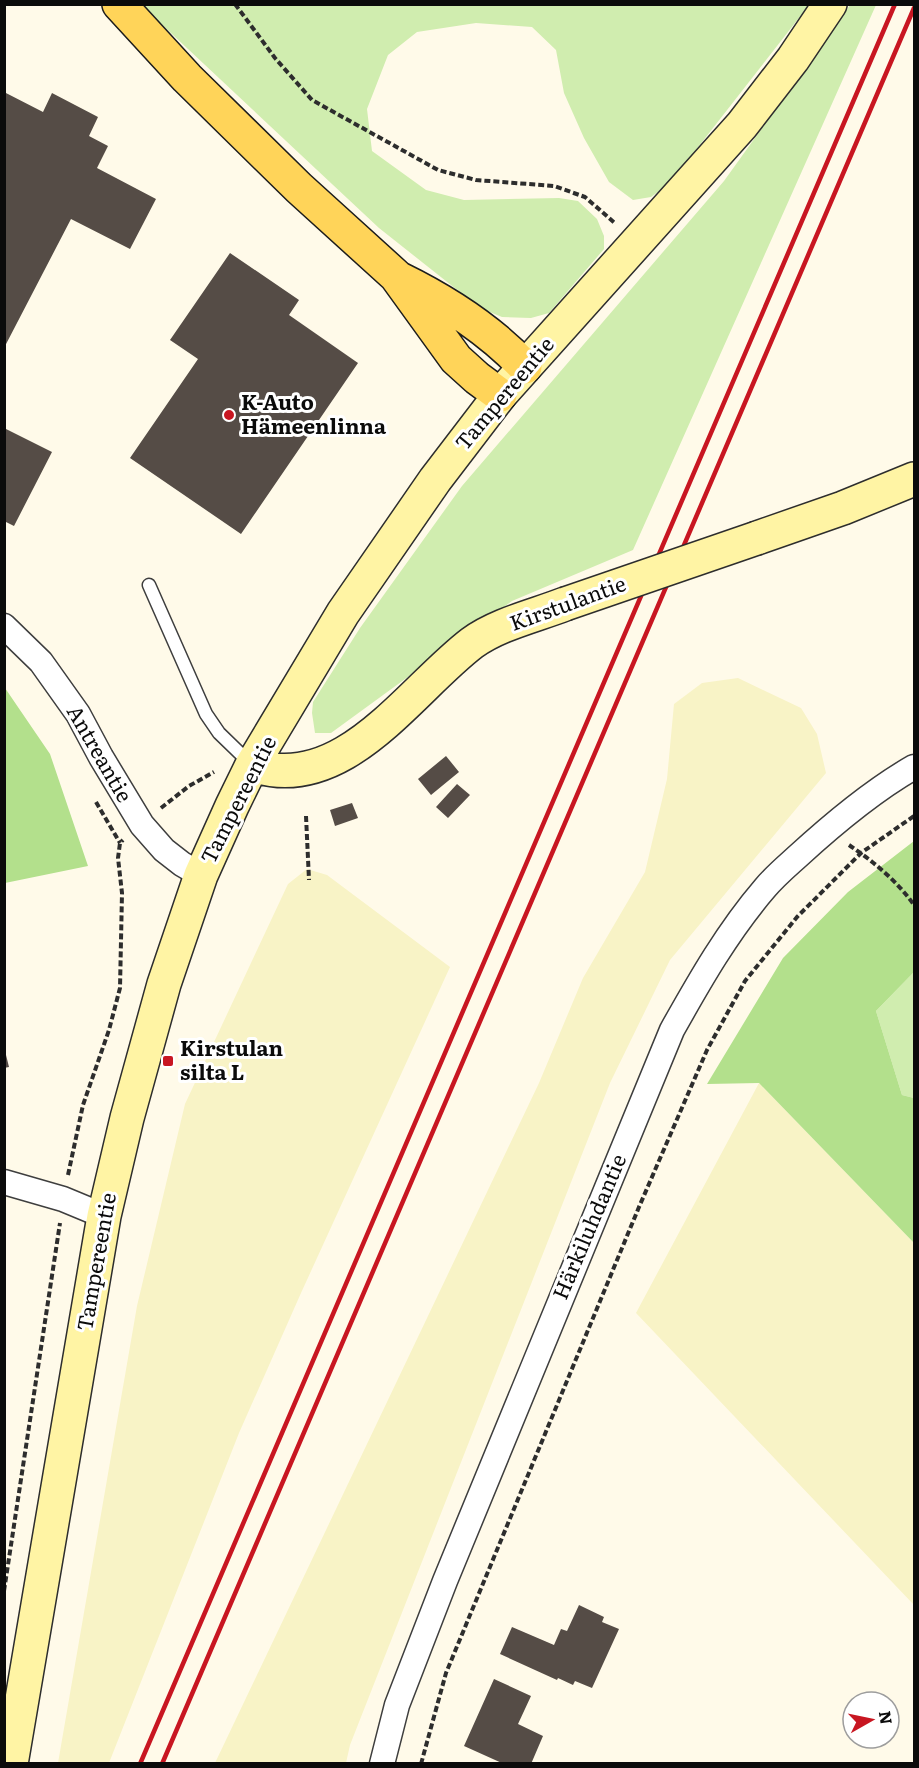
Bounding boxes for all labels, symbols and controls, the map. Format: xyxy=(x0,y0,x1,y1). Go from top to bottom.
street label: Tampereentie xyxy=(446,329,560,456)
place label: K-Auto Hämeenlinna xyxy=(241,385,387,440)
marker: K-Auto Hämeenlinna xyxy=(222,408,236,422)
street label: Kirstulantie xyxy=(505,566,630,637)
street label: Antreantie xyxy=(61,698,142,807)
street label: Tampereentie xyxy=(191,729,282,868)
place label: Kirstulan silta L xyxy=(180,1031,283,1086)
marker: Kirstulan silta L xyxy=(161,1054,175,1068)
street label: Härkiluhdantie xyxy=(543,1148,632,1304)
street label: Tampereentie xyxy=(67,1190,122,1333)
north arrow xyxy=(841,1690,901,1750)
text: N xyxy=(874,1709,900,1726)

